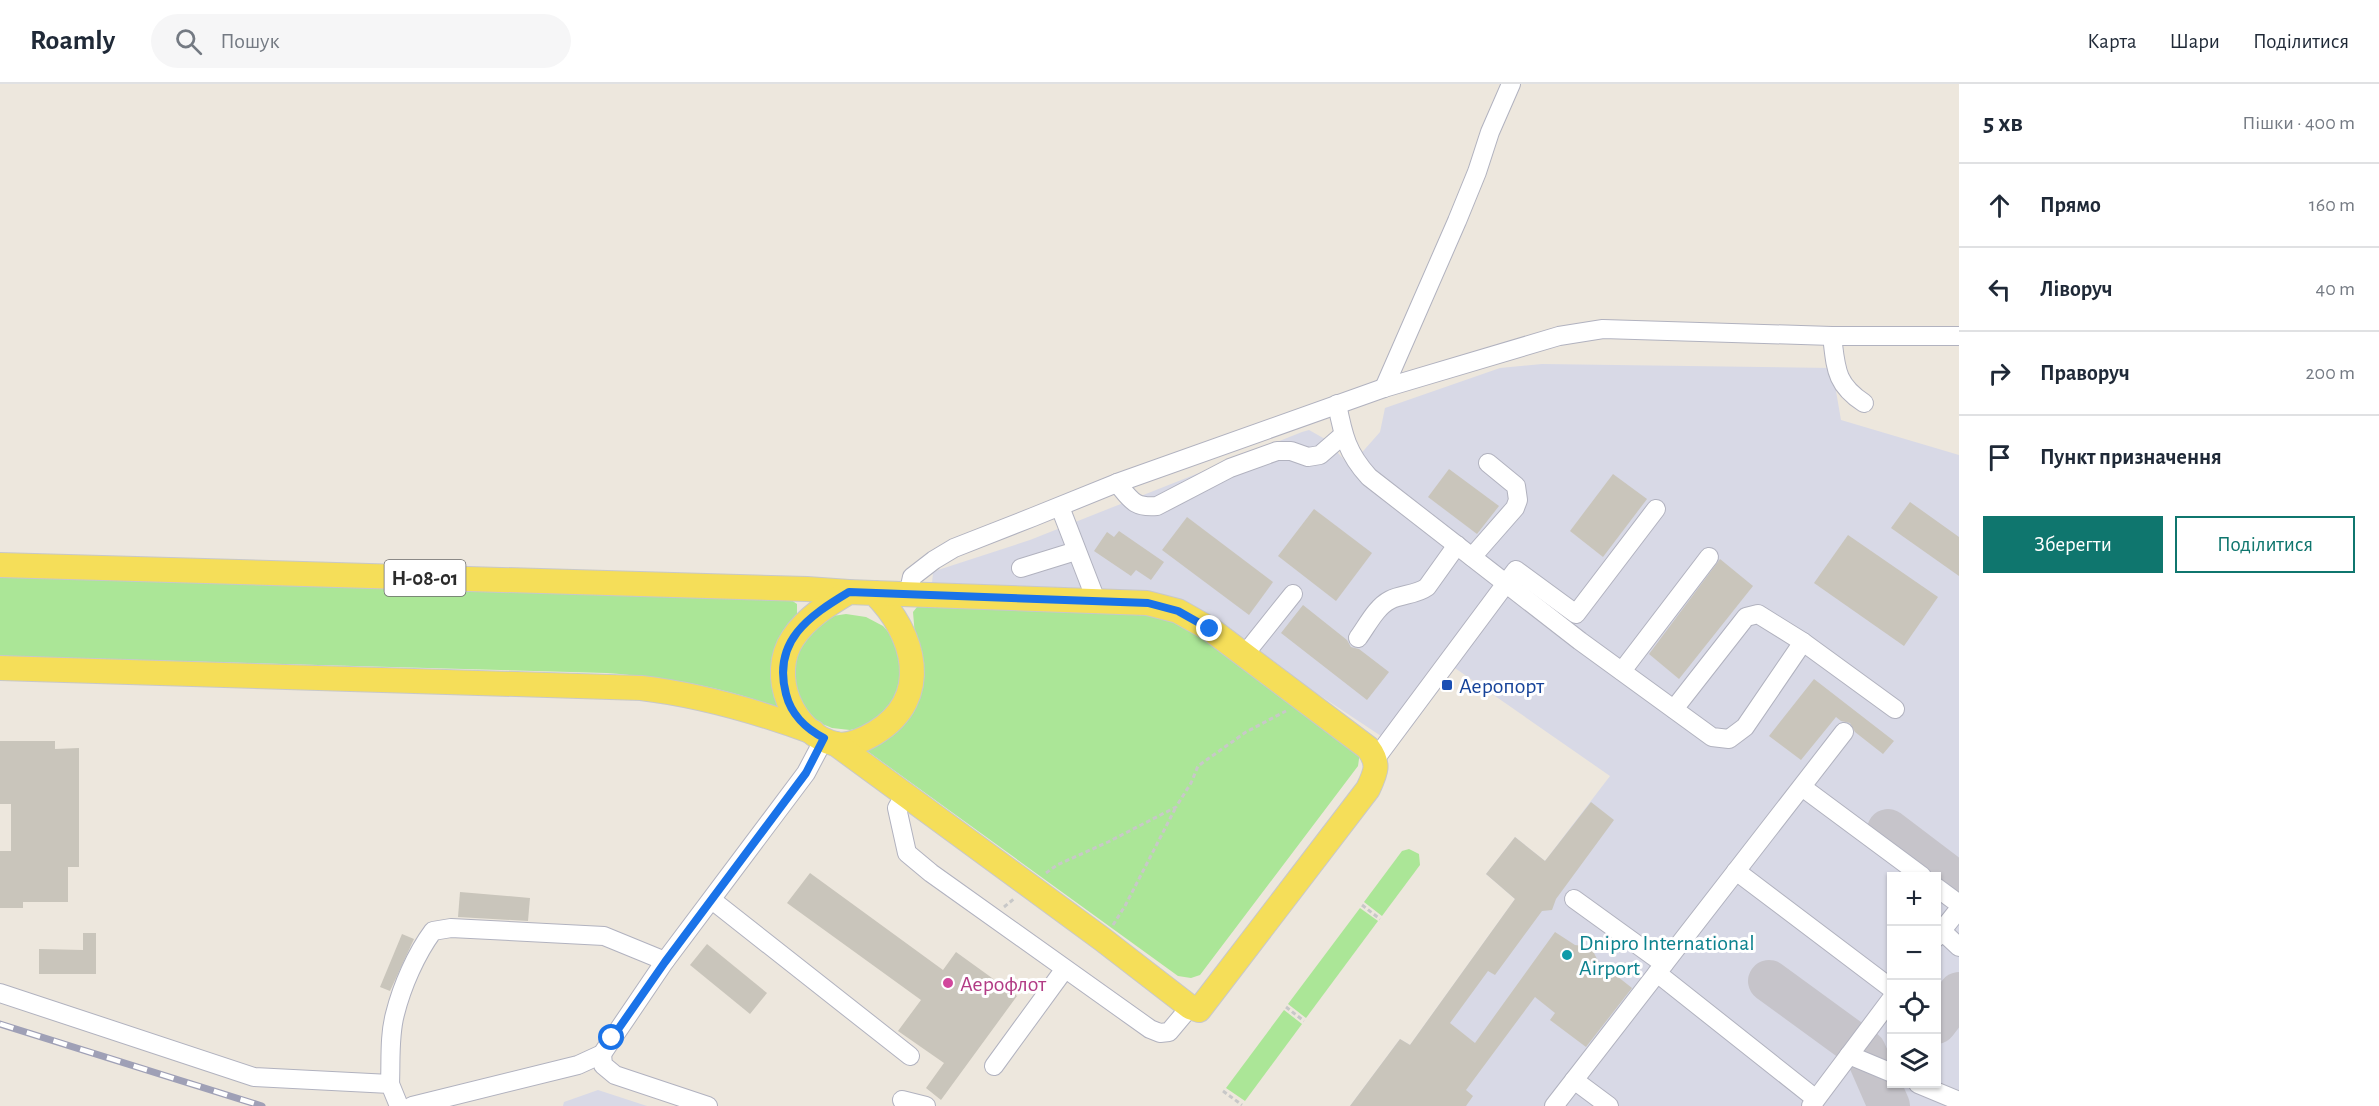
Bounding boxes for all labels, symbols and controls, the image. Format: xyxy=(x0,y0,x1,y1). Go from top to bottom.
search box xyxy=(151,14,571,68)
icon: search xyxy=(172,25,205,58)
text: Roamly xyxy=(30,27,115,55)
text: Пошук xyxy=(220,30,280,52)
text: Карта xyxy=(2087,31,2137,52)
text: Шари xyxy=(2170,31,2220,52)
text: Поділитися xyxy=(2253,31,2349,52)
text: 5 хв xyxy=(1983,110,2023,136)
text: Пішки · 400 m xyxy=(2242,113,2355,133)
icon: ahead xyxy=(1983,189,2016,222)
text: Прямо xyxy=(2040,194,2101,216)
text: 160 m xyxy=(2309,195,2355,215)
icon: left xyxy=(1983,273,2016,306)
text: Ліворуч xyxy=(2040,278,2113,300)
text: 40 m xyxy=(2316,279,2355,299)
icon: right xyxy=(1983,357,2016,390)
text: Праворуч xyxy=(2040,362,2130,384)
text: 200 m xyxy=(2305,363,2355,383)
icon: arrive xyxy=(1983,441,2016,474)
text: Пункт призначення xyxy=(2040,446,2222,468)
button: Зберегти xyxy=(1983,516,2163,573)
button: Поділитися xyxy=(2175,516,2355,573)
road number: Н-08-01 xyxy=(384,560,466,596)
route end xyxy=(1196,615,1222,641)
place label: Аеропорт xyxy=(1459,675,1545,697)
marker: Аеропорт xyxy=(1440,678,1454,692)
map controls xyxy=(1887,872,1941,1088)
button: + xyxy=(1887,872,1941,926)
button: − xyxy=(1887,926,1941,980)
place label: Dnipro International Airport xyxy=(1579,932,1755,979)
marker: Dnipro International Airport xyxy=(1560,948,1574,962)
place label: Аерофлот xyxy=(960,973,1047,995)
marker: Аерофлот xyxy=(941,976,955,990)
button: locate xyxy=(1887,980,1941,1034)
route start xyxy=(598,1024,624,1050)
button: layers xyxy=(1887,1034,1941,1088)

